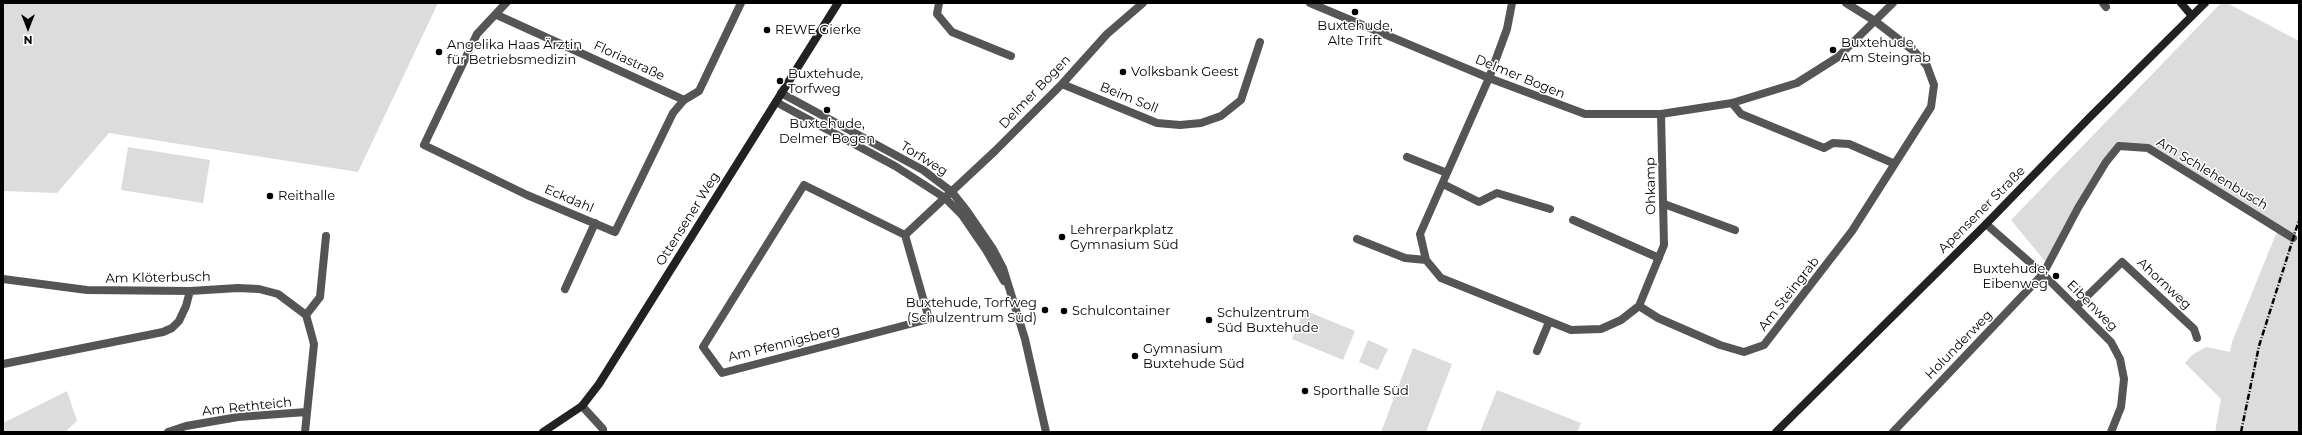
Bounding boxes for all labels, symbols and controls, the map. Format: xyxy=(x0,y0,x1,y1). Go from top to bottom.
marker: Buxtehude, Alte Trift xyxy=(1350,7,1360,17)
north arrow xyxy=(8,8,48,48)
place label: Buxtehude, Alte Trift xyxy=(1317,18,1393,49)
place label: REWE Gierke xyxy=(775,22,861,38)
marker: REWE Gierke xyxy=(762,25,772,35)
text: N xyxy=(24,33,32,47)
place label: Buxtehude, Am Steingrab xyxy=(1841,35,1931,66)
place label: Angelika Haas Ärztin für Betriebsmedizin xyxy=(447,37,582,68)
street label: Floriastraße xyxy=(591,38,667,84)
marker: Buxtehude, Am Steingrab xyxy=(1828,45,1838,55)
marker: Angelika Haas Ärztin für Betriebsmedizin xyxy=(434,47,444,57)
street label: Delmer Bogen xyxy=(996,52,1074,132)
street label: Delmer Bogen xyxy=(1473,52,1567,102)
place label: Volksbank Geest xyxy=(1131,64,1239,80)
place label: Buxtehude, Torfweg xyxy=(788,66,863,97)
marker: Volksbank Geest xyxy=(1118,67,1128,77)
marker: Buxtehude, Torfweg xyxy=(775,76,785,86)
street label: Beim Soll xyxy=(1098,79,1160,117)
marker: Buxtehude, Delmer Bogen xyxy=(822,105,832,115)
place label: Buxtehude, Delmer Bogen xyxy=(779,116,875,147)
street label: Am Schlehenbusch xyxy=(2153,135,2271,213)
street label: Torfweg xyxy=(898,138,950,180)
street label: Ohkamp xyxy=(1643,157,1659,215)
street label: Apensener Straße xyxy=(1935,163,2029,257)
street label: Ottensener Weg xyxy=(653,169,723,269)
street label: Eckdahl xyxy=(542,182,596,216)
place label: Reithalle xyxy=(278,188,335,204)
marker: Reithalle xyxy=(265,191,275,201)
place label: Lehrerparkplatz Gymnasium Süd xyxy=(1070,222,1179,253)
marker: Lehrerparkplatz Gymnasium Süd xyxy=(1057,232,1067,242)
street label: Am Steingrab xyxy=(1755,254,1823,334)
street label: Ahornweg xyxy=(2134,255,2194,313)
place label: Buxtehude, Eibenweg xyxy=(1973,261,2048,292)
street label: Am Klöterbusch xyxy=(105,269,211,287)
marker: Buxtehude, Eibenweg xyxy=(2051,271,2061,281)
street label: Eibenweg xyxy=(2063,277,2121,335)
place label: Buxtehude, Torfweg (Schulzentrum Süd) xyxy=(906,295,1037,326)
place label: Schulcontainer xyxy=(1072,303,1170,319)
marker: Buxtehude, Torfweg (Schulzentrum Süd) xyxy=(1040,305,1050,315)
place label: Schulzentrum Süd Buxtehude xyxy=(1217,305,1319,336)
marker: Schulcontainer xyxy=(1059,306,1069,316)
street label: Holunderweg xyxy=(1922,307,1996,383)
marker: Schulzentrum Süd Buxtehude xyxy=(1204,315,1214,325)
street label: Am Pfennigsberg xyxy=(726,323,842,365)
place label: Gymnasium Buxtehude Süd xyxy=(1143,341,1245,372)
marker: Gymnasium Buxtehude Süd xyxy=(1130,351,1140,361)
place label: Sporthalle Süd xyxy=(1313,383,1409,399)
marker: Sporthalle Süd xyxy=(1300,386,1310,396)
street label: Am Rethteich xyxy=(201,395,293,419)

